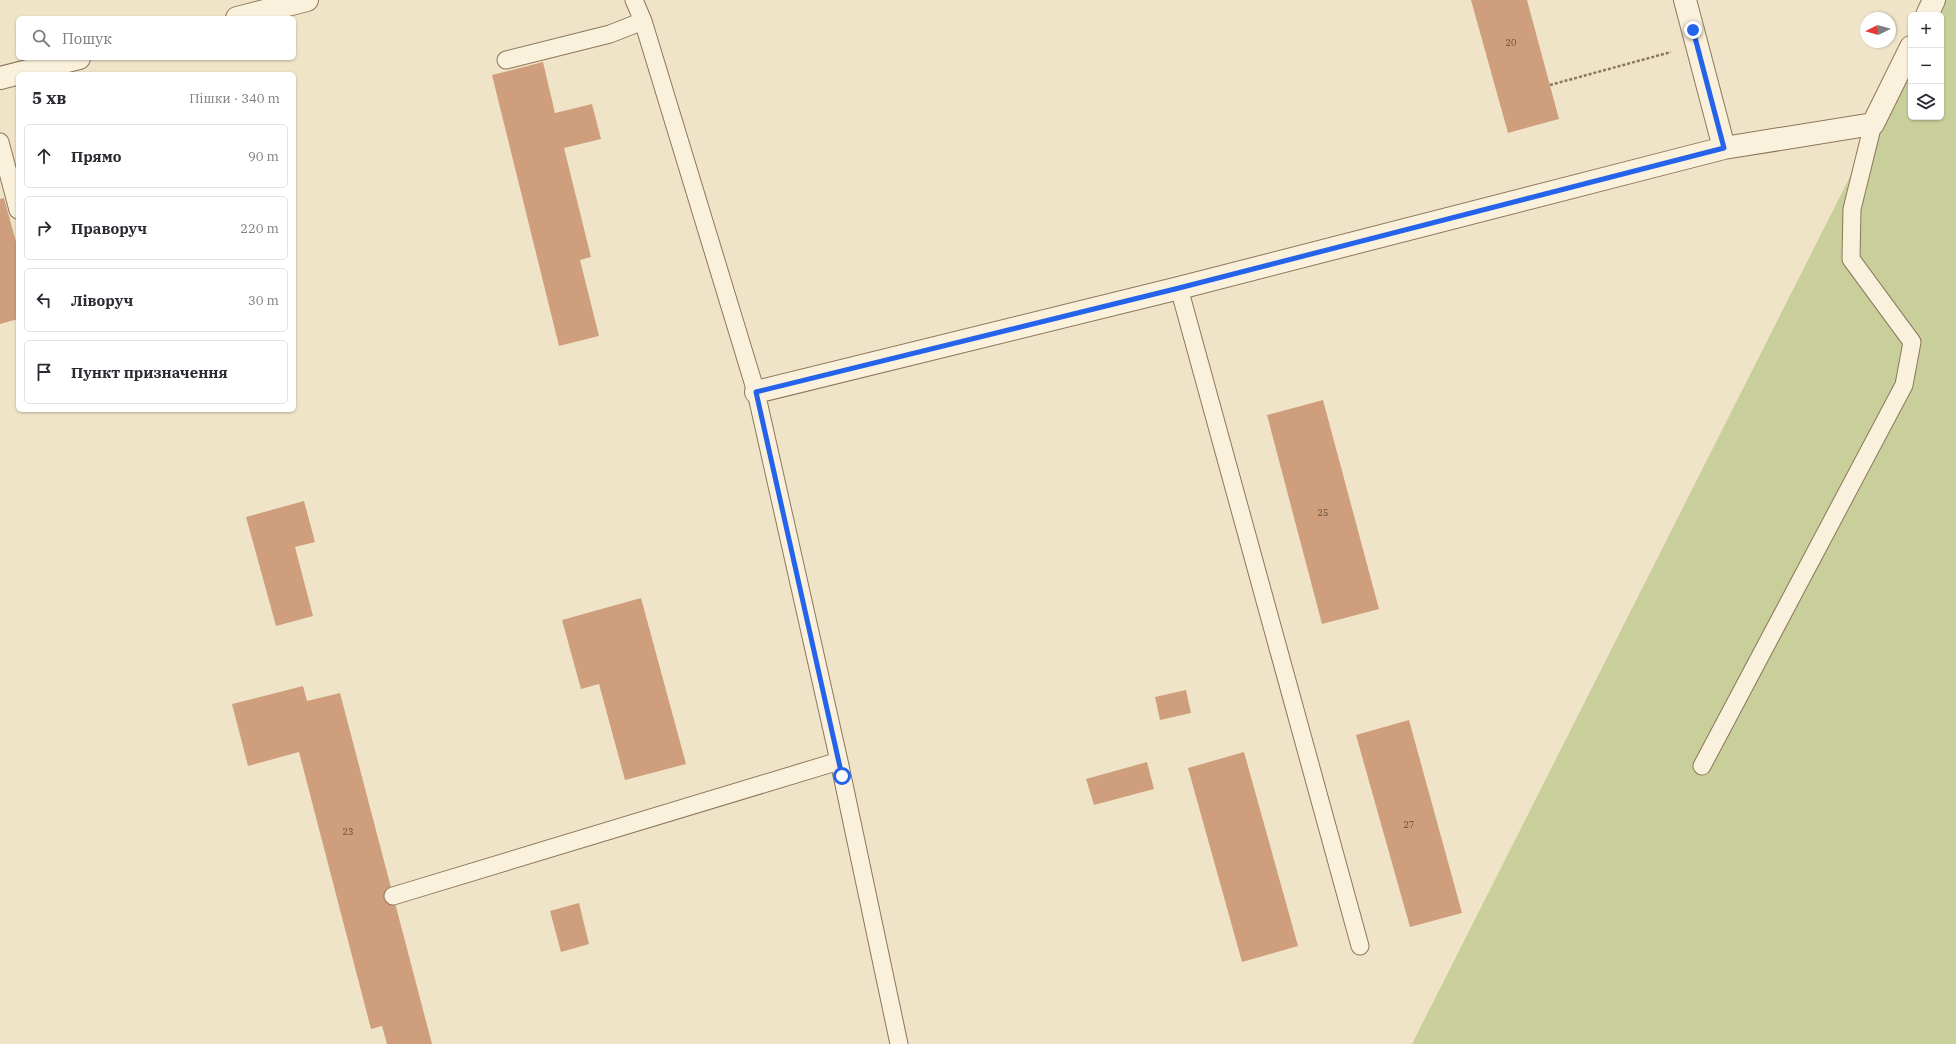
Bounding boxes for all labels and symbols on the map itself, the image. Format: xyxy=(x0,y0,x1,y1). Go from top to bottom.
north arrow xyxy=(1860,12,1896,48)
route end xyxy=(1684,21,1702,39)
house number: 20 xyxy=(1506,37,1516,48)
house number: 25 xyxy=(1318,507,1328,518)
route start xyxy=(833,767,851,785)
house number: 27 xyxy=(1404,819,1414,830)
house number: 23 xyxy=(343,826,353,837)

